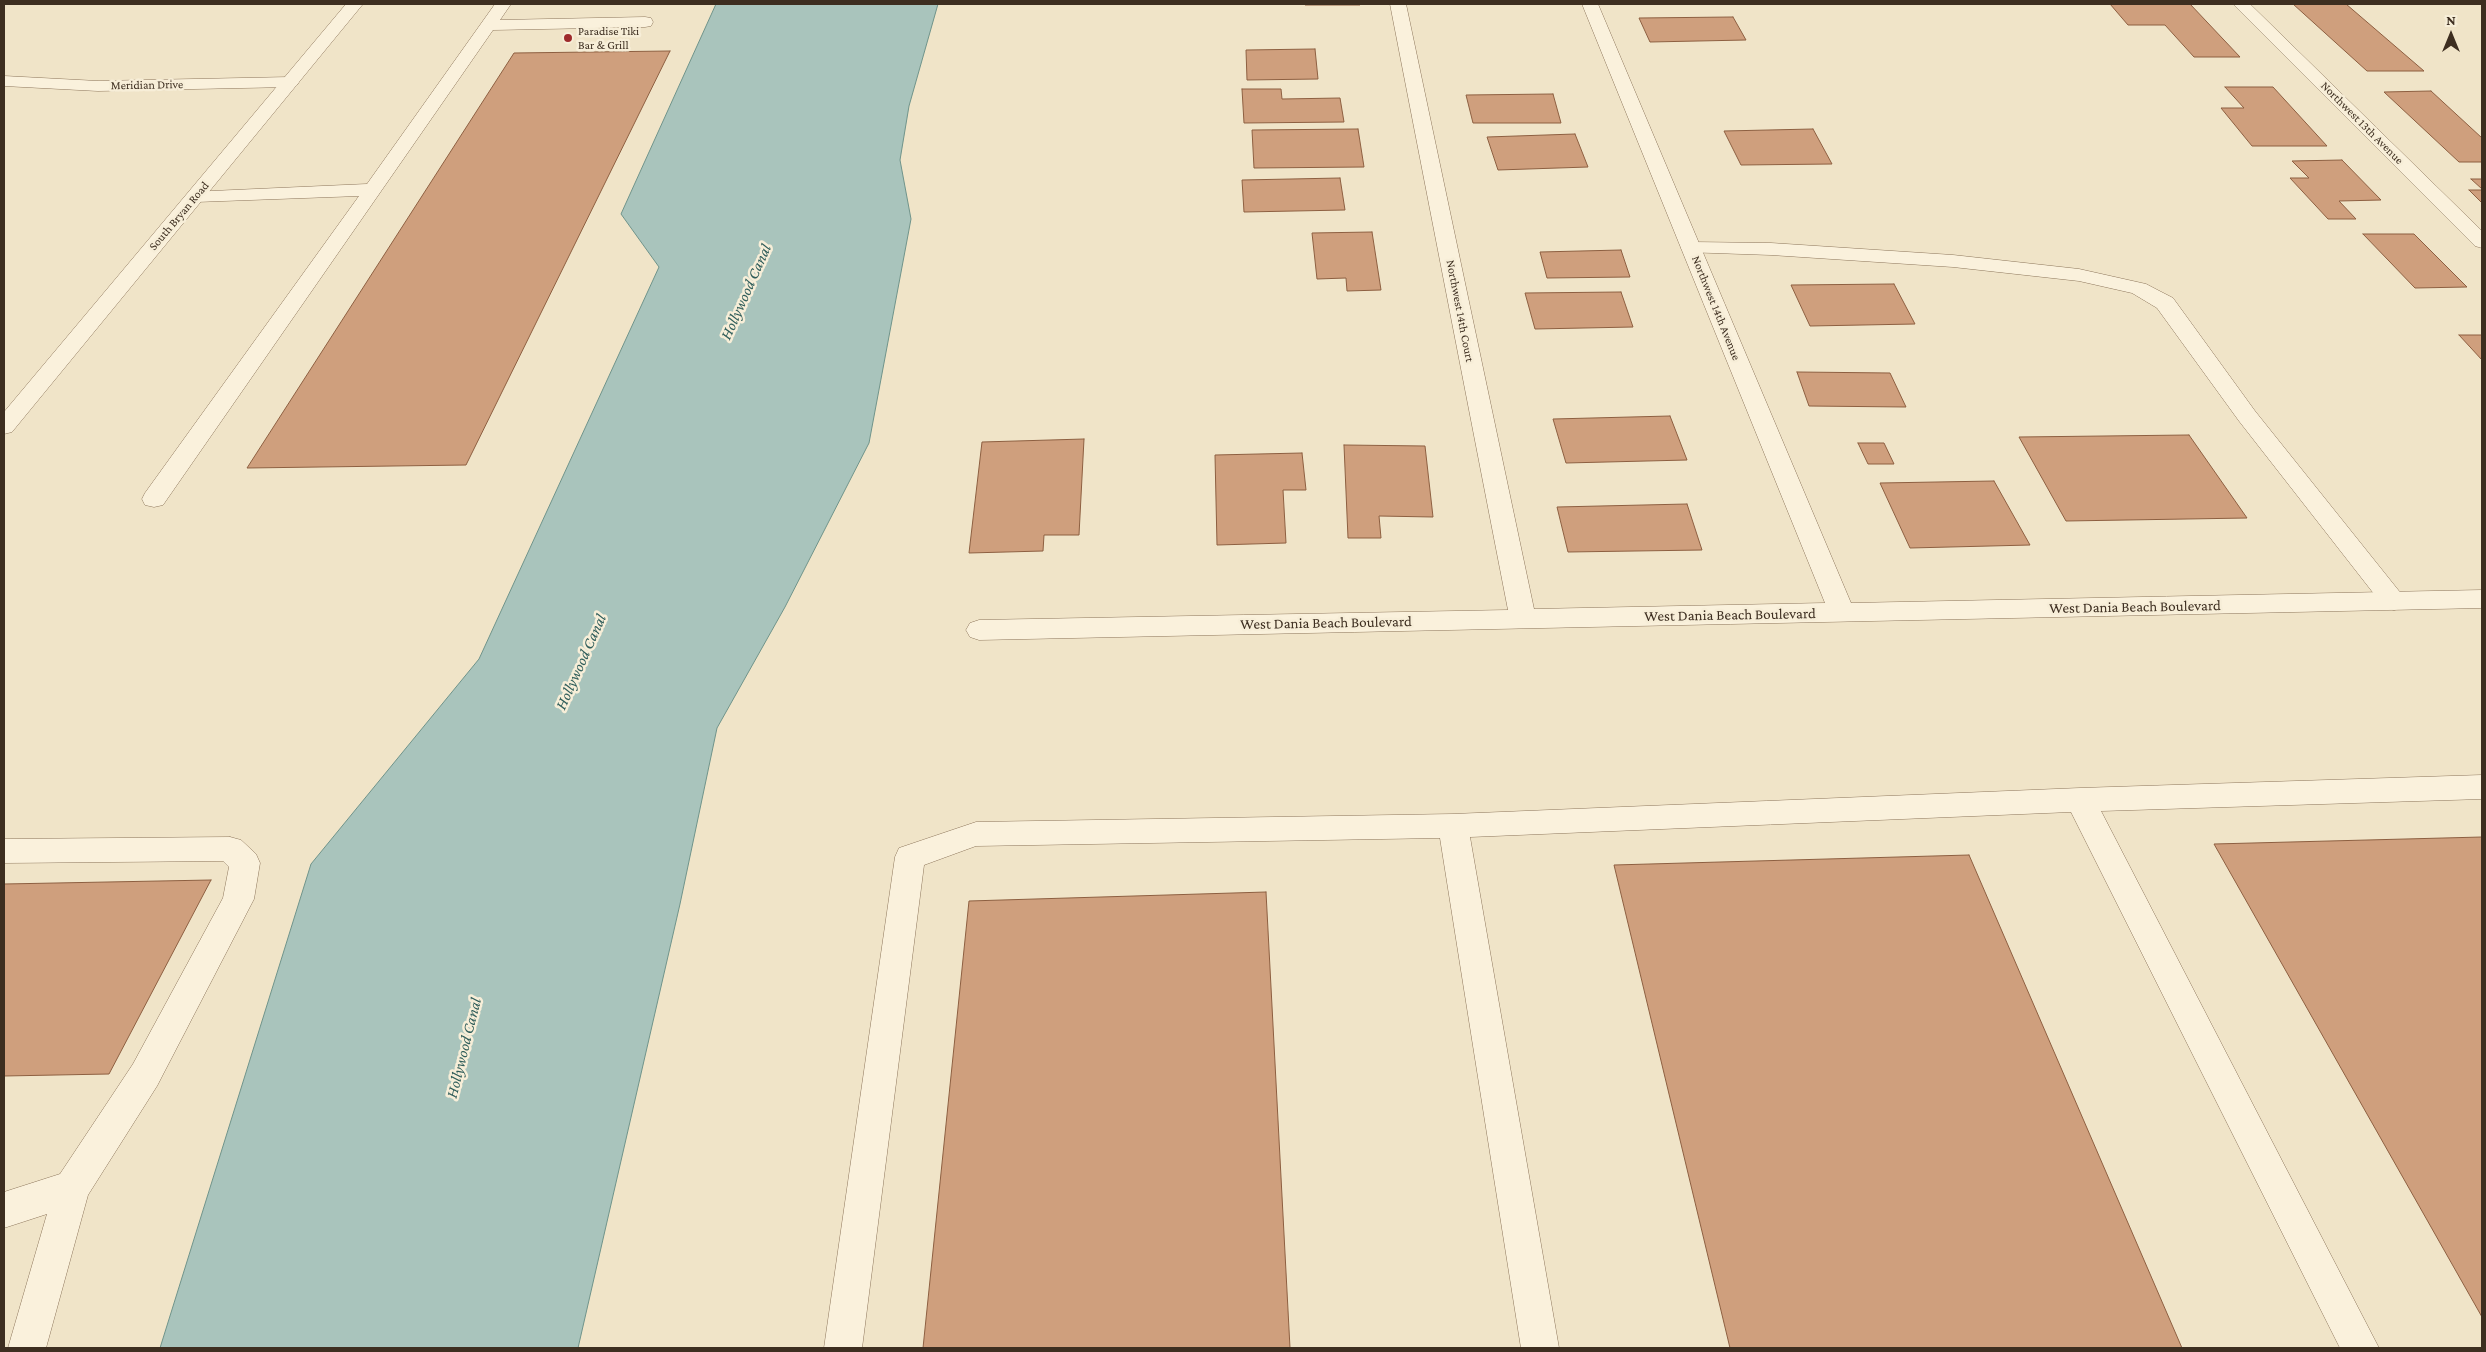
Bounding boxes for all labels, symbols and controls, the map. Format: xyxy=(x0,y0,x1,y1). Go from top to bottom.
north arrow xyxy=(2426,10,2476,60)
text: N xyxy=(2446,12,2456,28)
place label: Paradise Tiki Bar & Grill xyxy=(578,24,639,52)
marker: Paradise Tiki Bar & Grill xyxy=(562,32,574,44)
street label: Meridian Drive xyxy=(111,77,183,93)
street label: Northwest 13th Avenue xyxy=(2318,79,2406,167)
street label: South Bryan Road xyxy=(146,179,212,253)
water label: Hollywood Canal xyxy=(716,241,776,343)
street label: Northwest 14th Avenue xyxy=(1688,254,1744,362)
street label: Northwest 14th Court xyxy=(1443,259,1477,363)
street label: West Dania Beach Boulevard xyxy=(2049,597,2221,617)
street label: West Dania Beach Boulevard xyxy=(1644,605,1816,625)
water label: Hollywood Canal xyxy=(551,611,611,713)
street label: West Dania Beach Boulevard xyxy=(1240,613,1412,633)
water label: Hollywood Canal xyxy=(442,996,486,1100)

